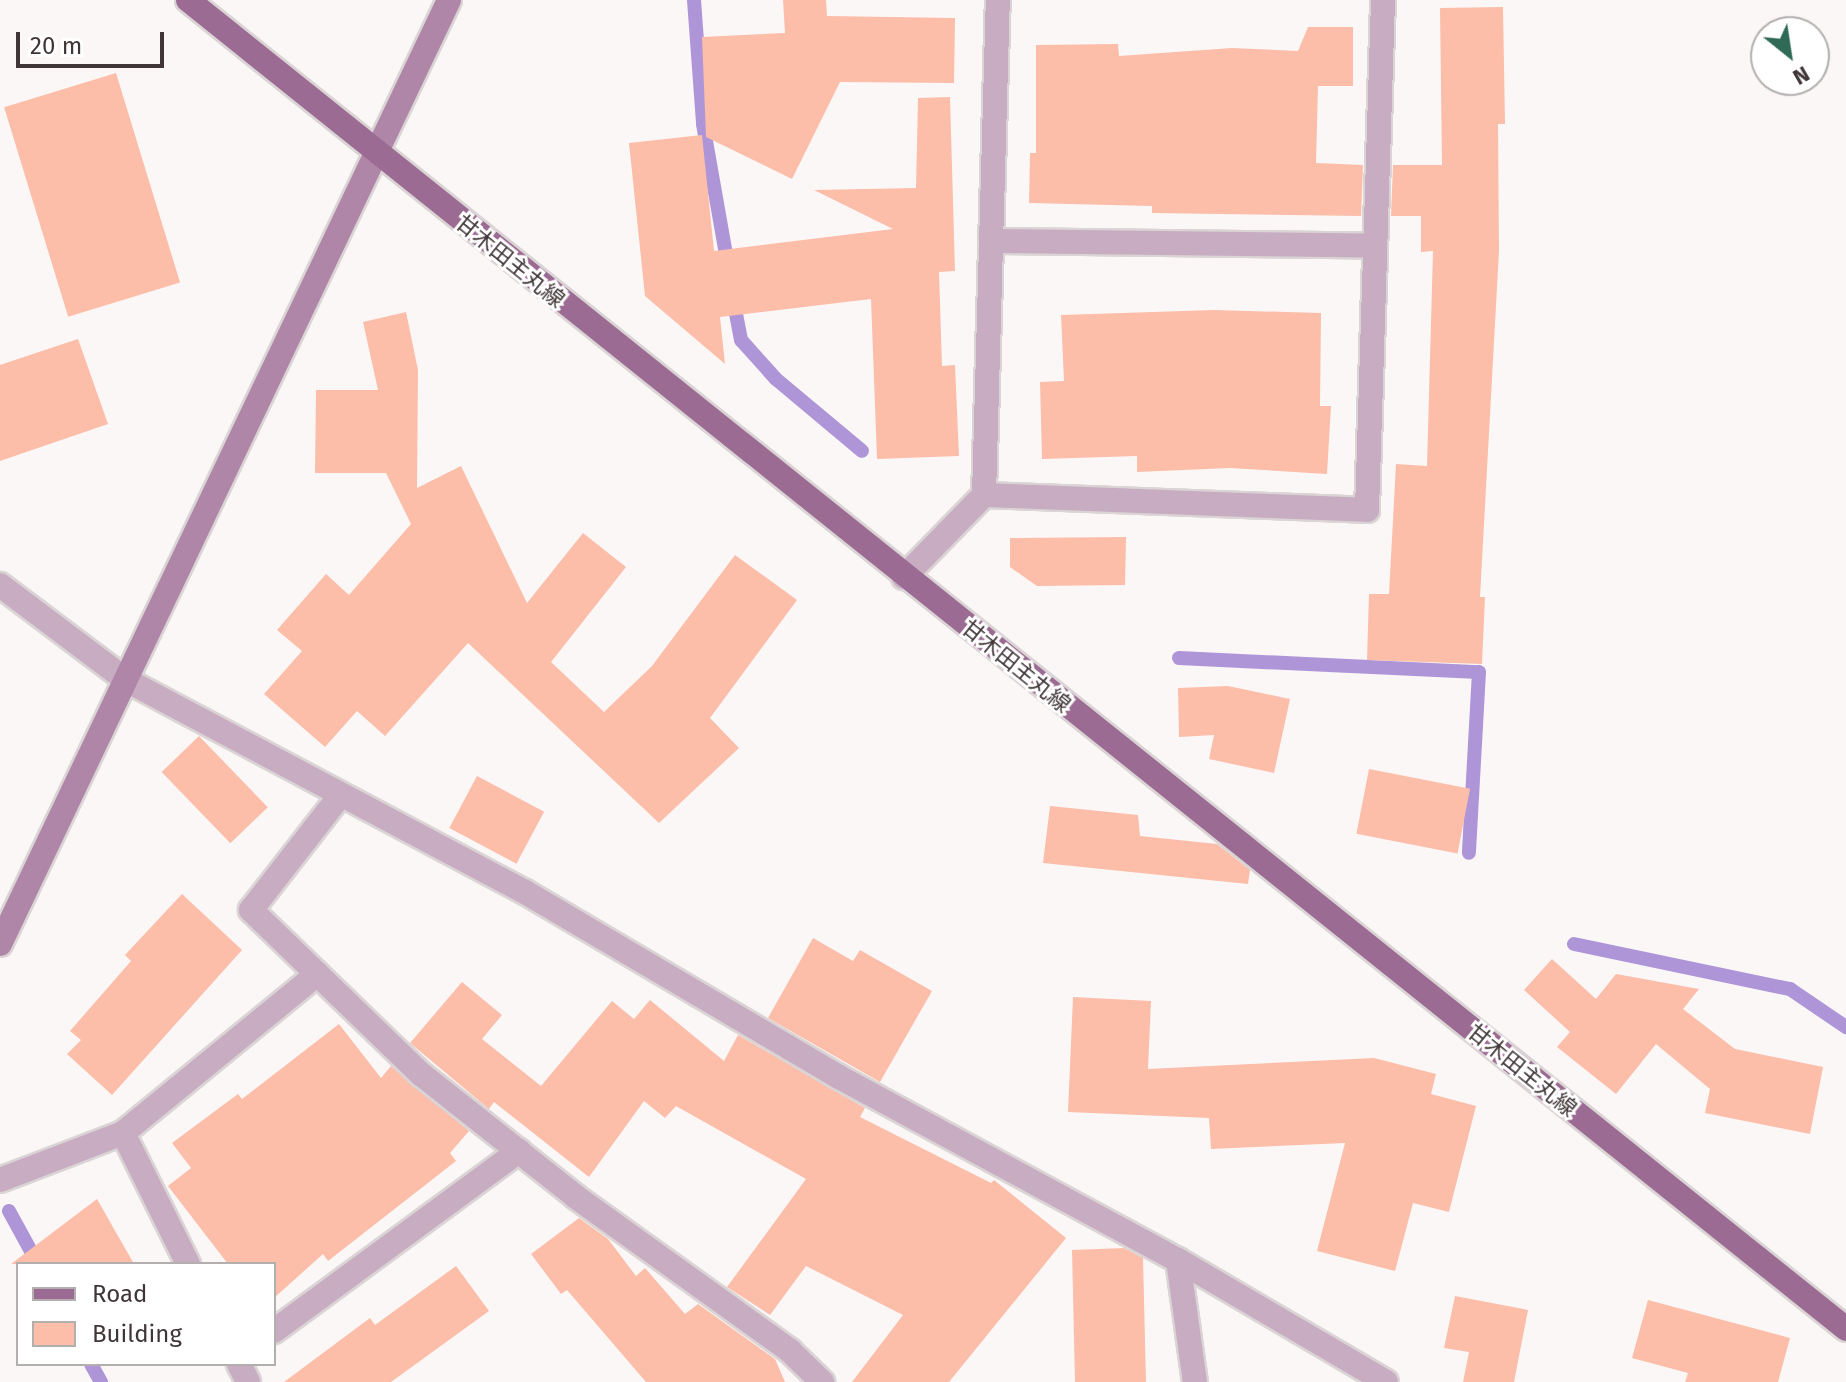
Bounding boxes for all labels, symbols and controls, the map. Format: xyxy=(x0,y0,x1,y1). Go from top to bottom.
scale bar xyxy=(20,16,168,66)
north arrow xyxy=(1750,16,1830,96)
text: 20 m xyxy=(30,32,82,60)
text: N xyxy=(1788,60,1814,91)
street label: 甘木田主丸線 xyxy=(450,209,570,313)
street label: 甘木田主丸線 xyxy=(956,614,1076,718)
street label: 甘木田主丸線 xyxy=(1462,1018,1582,1122)
legend xyxy=(16,1262,276,1366)
text: Road xyxy=(92,1280,147,1308)
text: Building xyxy=(92,1320,182,1348)

